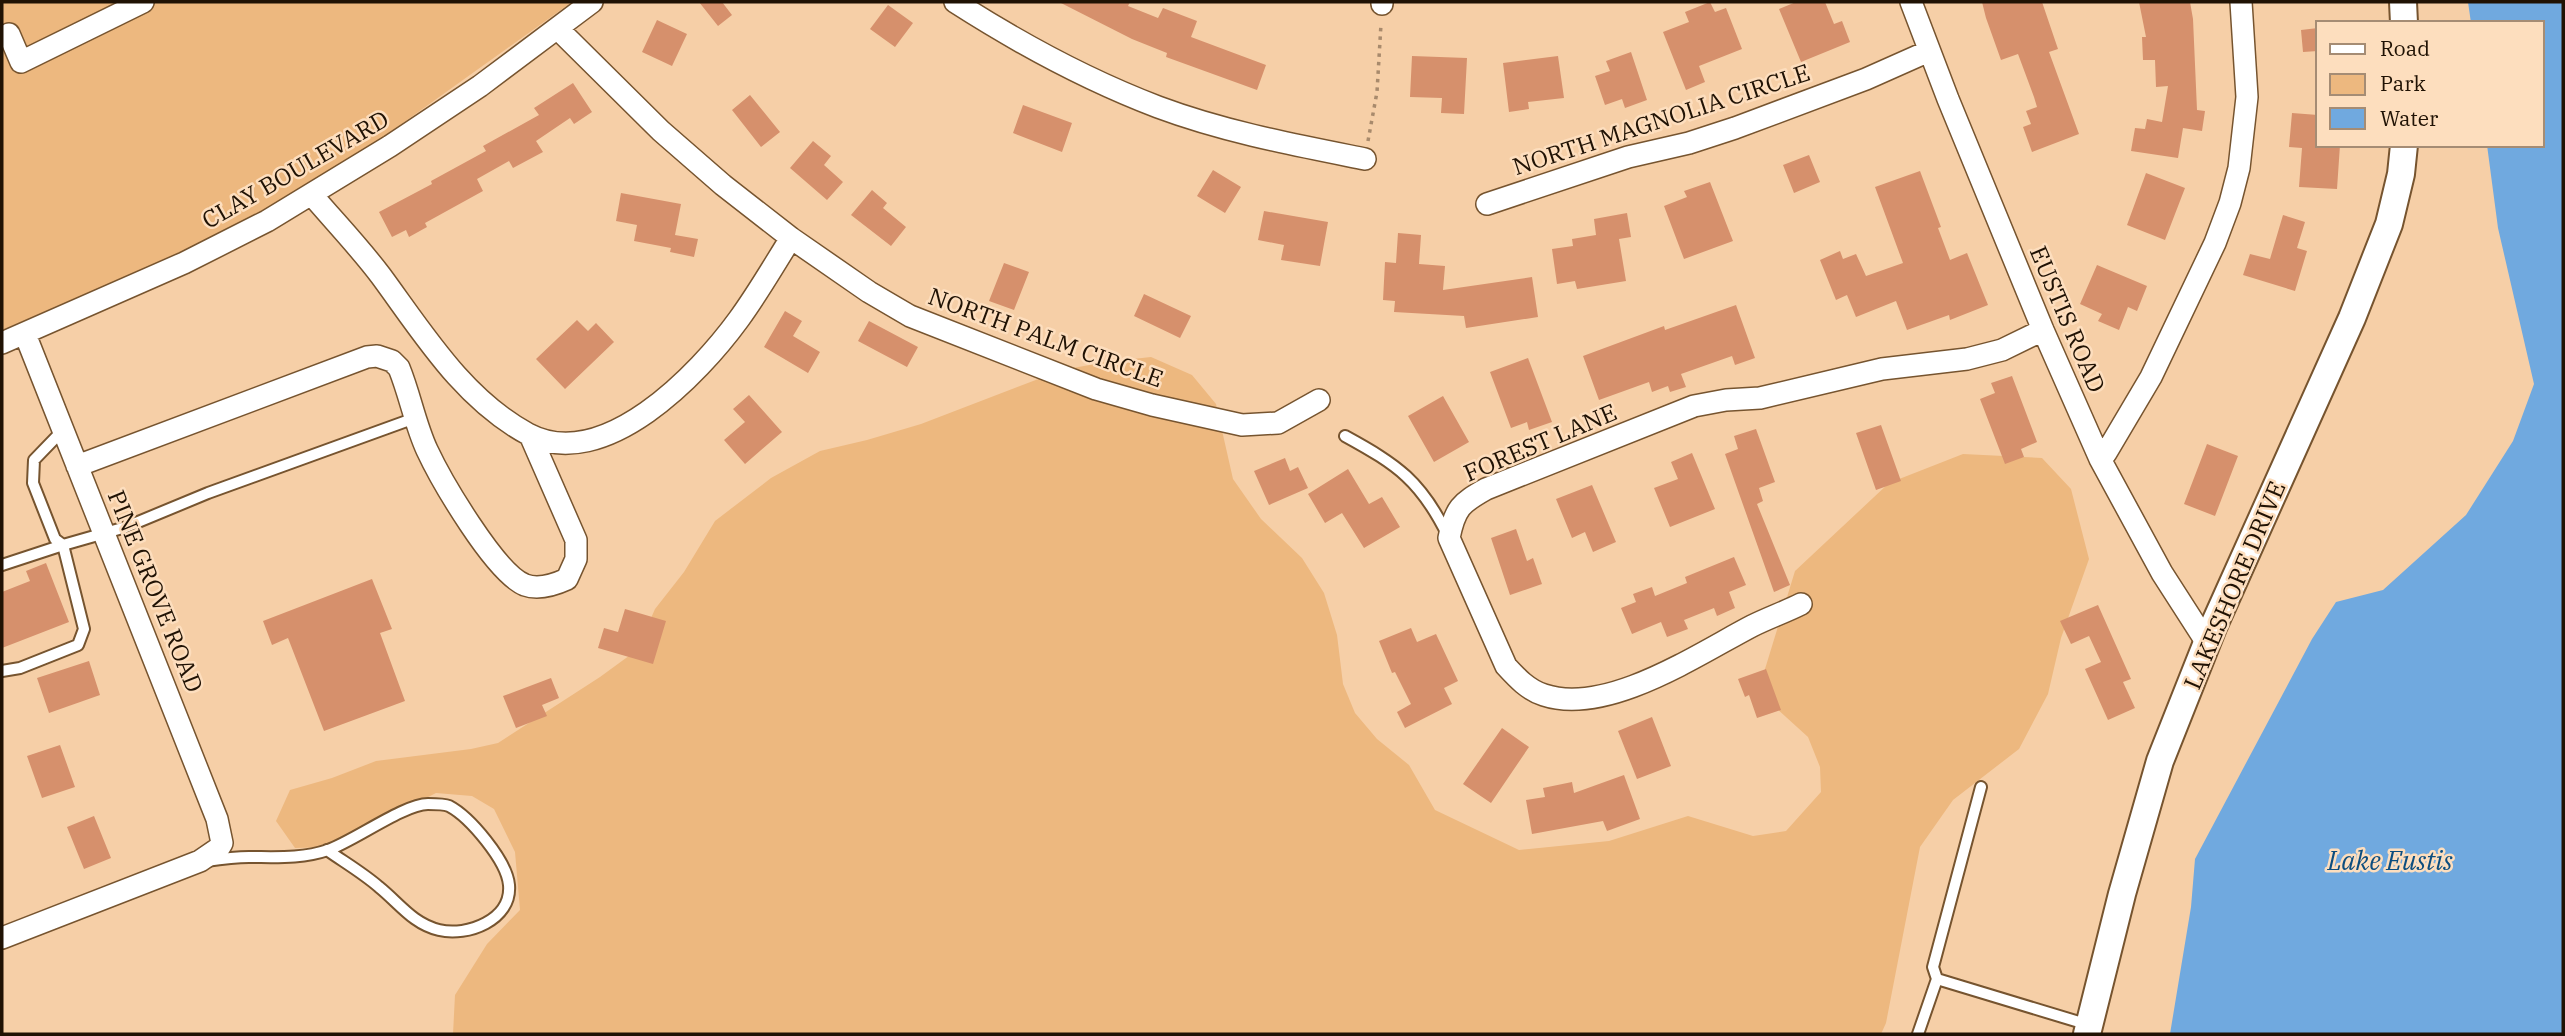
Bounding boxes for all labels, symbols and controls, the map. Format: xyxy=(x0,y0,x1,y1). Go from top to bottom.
legend xyxy=(2316,21,2544,147)
text: Road xyxy=(2380,34,2430,62)
street label: NORTH MAGNOLIA CIRCLE xyxy=(1508,56,1814,182)
text: Park xyxy=(2380,69,2427,97)
street label: CLAY BOULEVARD xyxy=(196,102,394,236)
text: Water xyxy=(2380,104,2439,132)
street label: EUSTIS ROAD xyxy=(2023,241,2113,397)
street label: NORTH PALM CIRCLE xyxy=(924,280,1168,394)
street label: FOREST LANE xyxy=(1459,395,1621,489)
street label: LAKESHORE DRIVE xyxy=(2176,476,2292,694)
street label: PINE GROVE ROAD xyxy=(101,485,211,697)
water label: Lake Eustis xyxy=(2326,843,2453,877)

